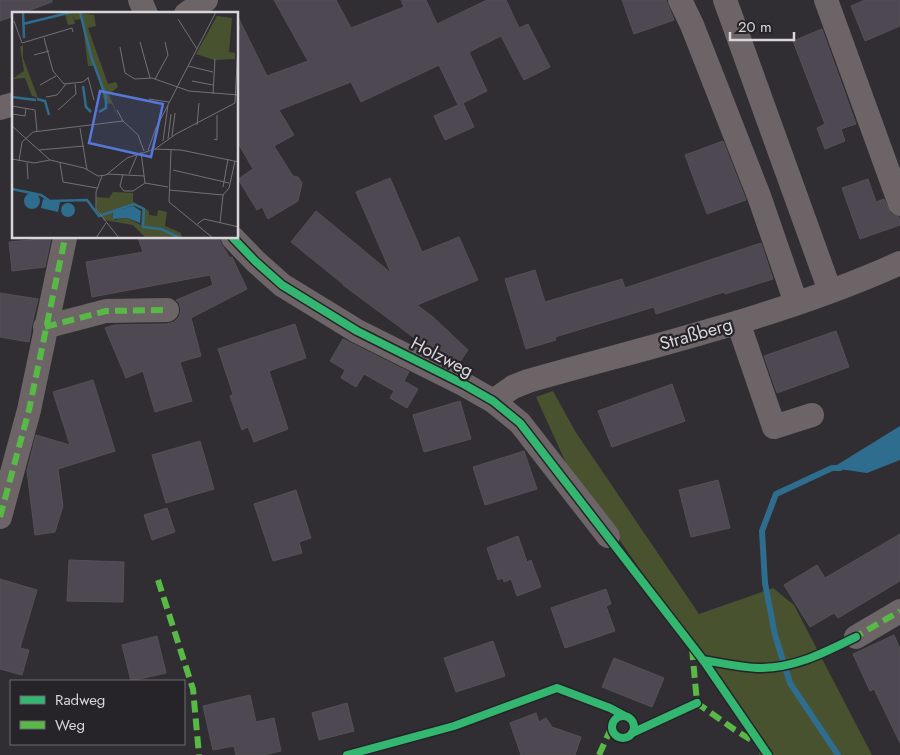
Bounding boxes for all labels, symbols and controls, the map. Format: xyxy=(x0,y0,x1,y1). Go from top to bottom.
scale bar xyxy=(730,10,794,42)
inset map xyxy=(12,12,239,239)
text: 20 m xyxy=(738,16,772,38)
street label: Straßberg xyxy=(656,311,736,357)
street label: Holzweg xyxy=(406,330,478,384)
legend xyxy=(10,680,185,745)
text: Radweg xyxy=(55,689,105,711)
text: Weg xyxy=(55,714,85,736)

